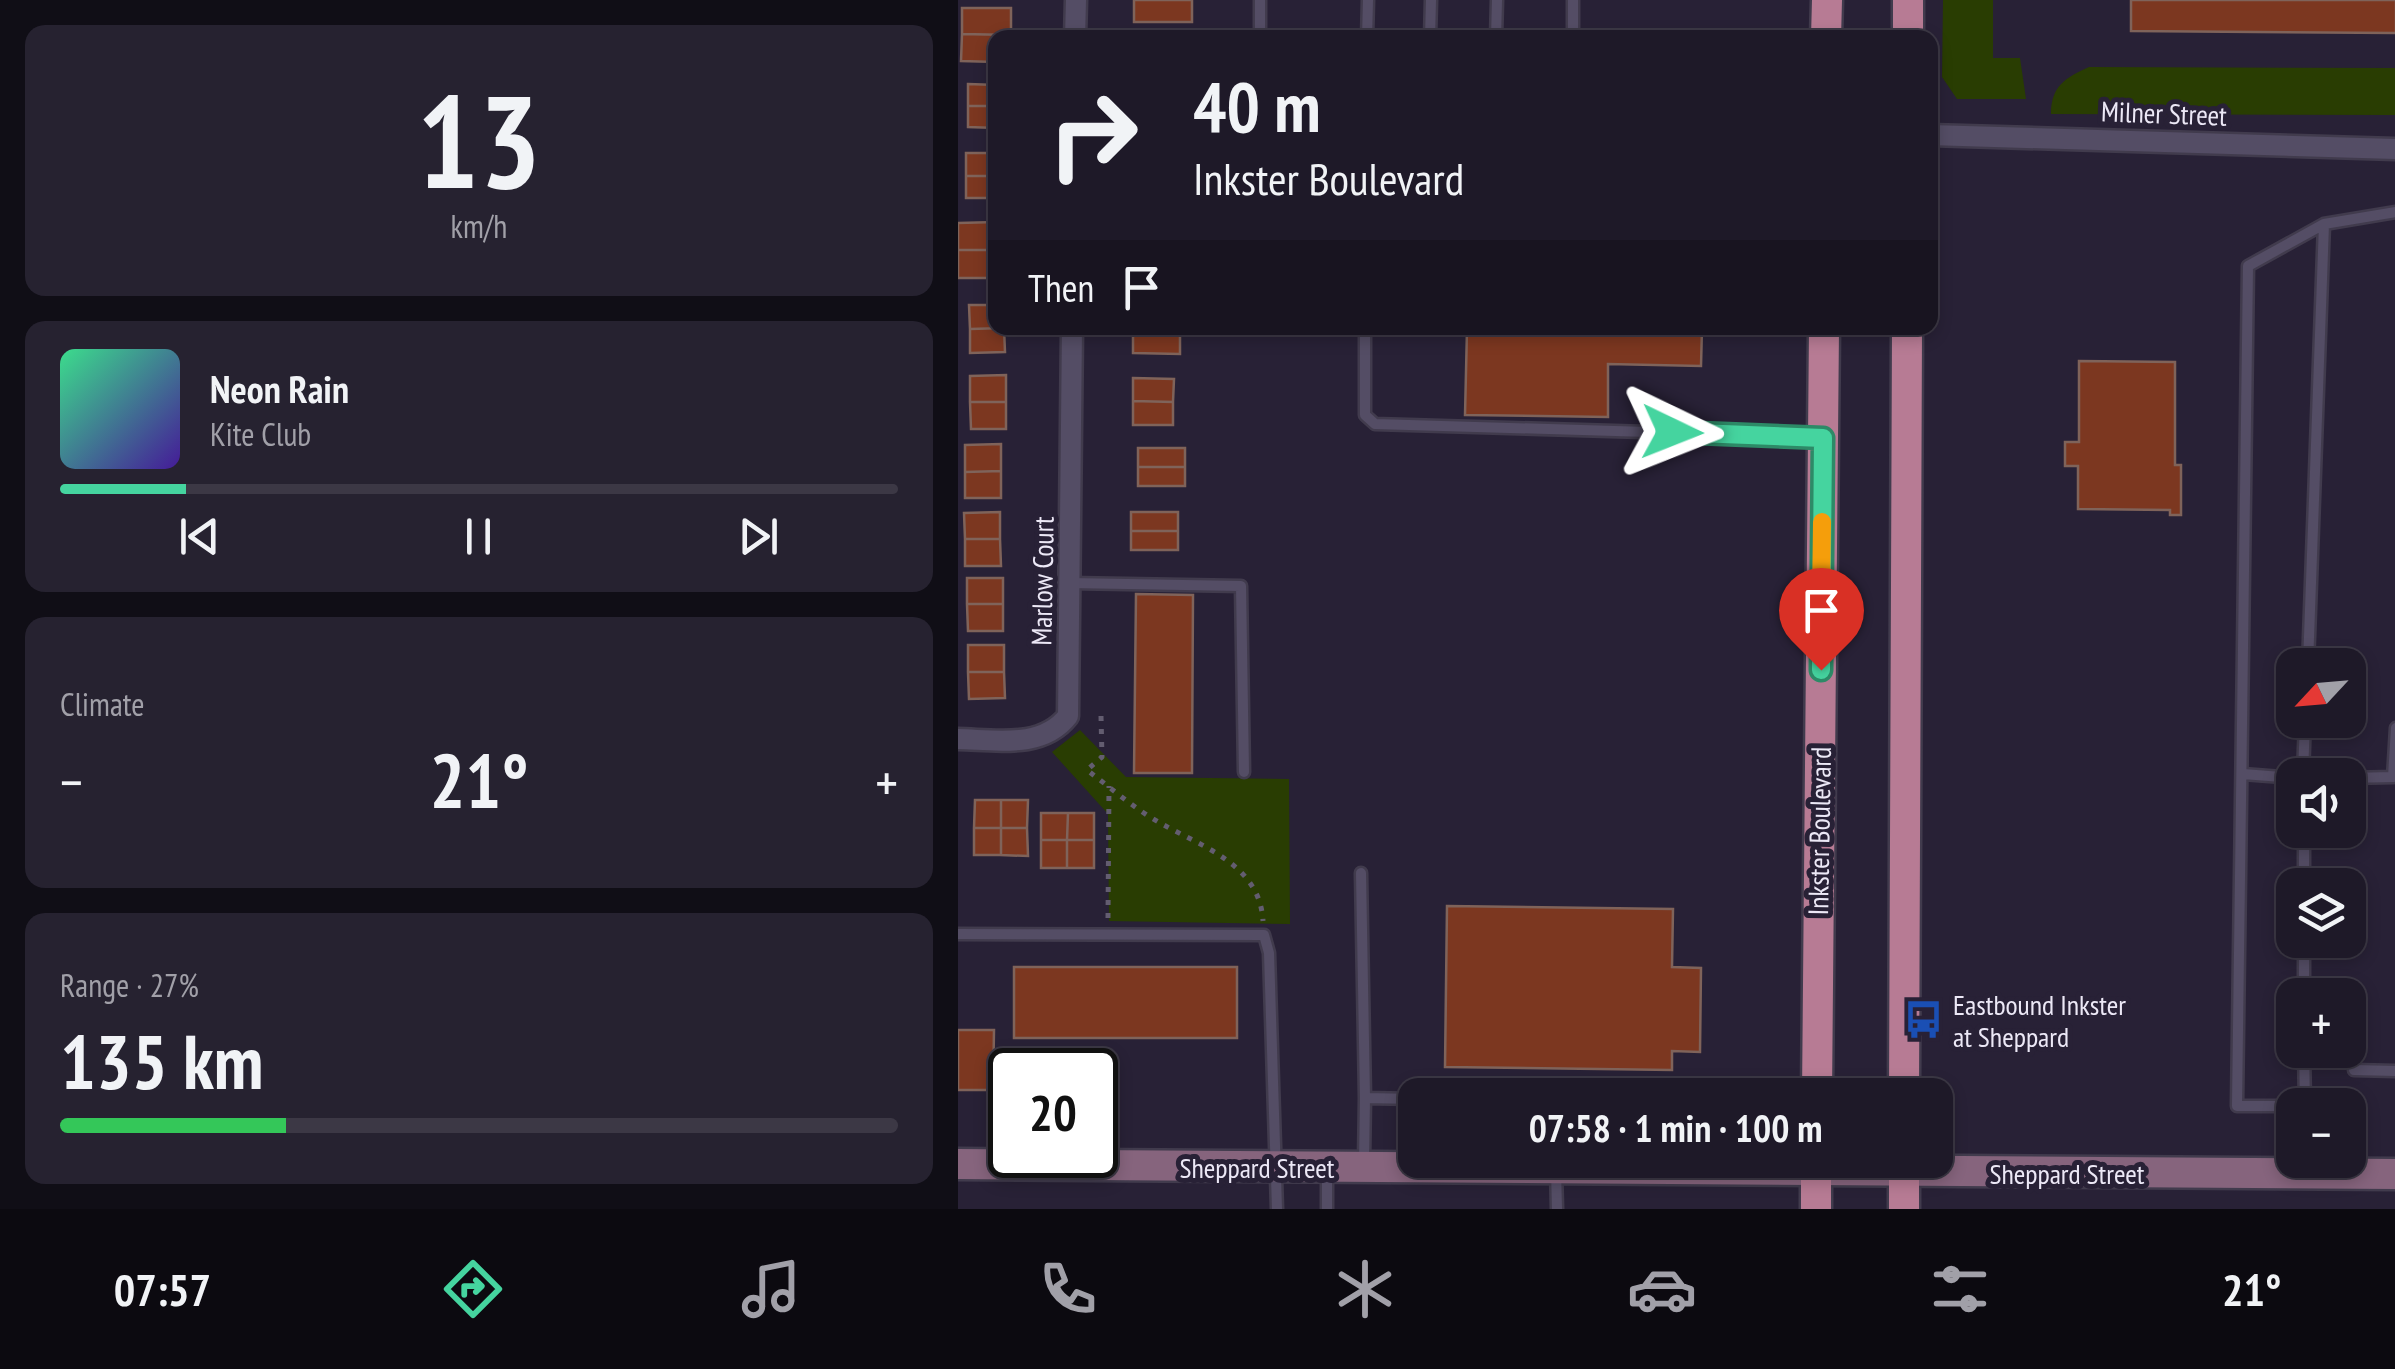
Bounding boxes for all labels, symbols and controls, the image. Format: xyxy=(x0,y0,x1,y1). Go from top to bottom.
text: 13 xyxy=(417,56,541,224)
text: 40 m xyxy=(1193,61,1321,151)
icon: right xyxy=(1028,70,1158,200)
street label: Milner Street xyxy=(2100,92,2228,134)
text: Inkster Boulevard xyxy=(1193,149,1464,207)
text: km/h xyxy=(451,205,507,247)
icon: arrive xyxy=(1114,260,1169,315)
text: Then xyxy=(1028,263,1094,312)
text: Neon Rain xyxy=(210,364,349,413)
position arrow xyxy=(1620,380,1724,484)
text: Kite Club xyxy=(210,413,311,455)
icon: previous xyxy=(172,509,227,564)
icon: pause xyxy=(451,509,506,564)
icon: next xyxy=(731,509,786,564)
street label: Marlow Court xyxy=(1022,516,1062,646)
pin xyxy=(1779,568,1864,671)
icon: arrive xyxy=(1794,583,1849,638)
north arrow xyxy=(2276,648,2366,738)
map controls xyxy=(2276,648,2366,1178)
text: Climate xyxy=(60,683,144,725)
text: 21° xyxy=(429,732,529,829)
text: − xyxy=(60,746,83,817)
text: + xyxy=(875,746,898,817)
street label: Inkster Boulevard xyxy=(1799,746,1839,916)
button: sound xyxy=(2276,758,2366,848)
button: layers xyxy=(2276,868,2366,958)
text: Range · 27% xyxy=(60,964,199,1006)
button: + xyxy=(2276,978,2366,1068)
place label: Eastbound Inkster at Sheppard xyxy=(1953,986,2126,1055)
bus stop icon: Eastbound Inkster at Sheppard xyxy=(1902,999,1944,1041)
text: 135 km xyxy=(60,1013,264,1110)
speed limit sign: 20 xyxy=(988,1048,1118,1178)
button: − xyxy=(2276,1088,2366,1178)
text: 07:58 · 1 min · 100 m xyxy=(1529,1103,1822,1152)
street label: Sheppard Street xyxy=(1179,1149,1335,1186)
street label: Sheppard Street xyxy=(1989,1155,2145,1192)
icon: directions xyxy=(438,1254,508,1324)
icon: music xyxy=(736,1254,806,1324)
icon: phone xyxy=(1033,1254,1103,1324)
icon: climate xyxy=(1330,1254,1400,1324)
icon: car xyxy=(1627,1254,1697,1324)
icon: filters xyxy=(1925,1254,1995,1324)
text: 07:57 xyxy=(114,1260,211,1318)
text: 21° xyxy=(2222,1260,2281,1318)

